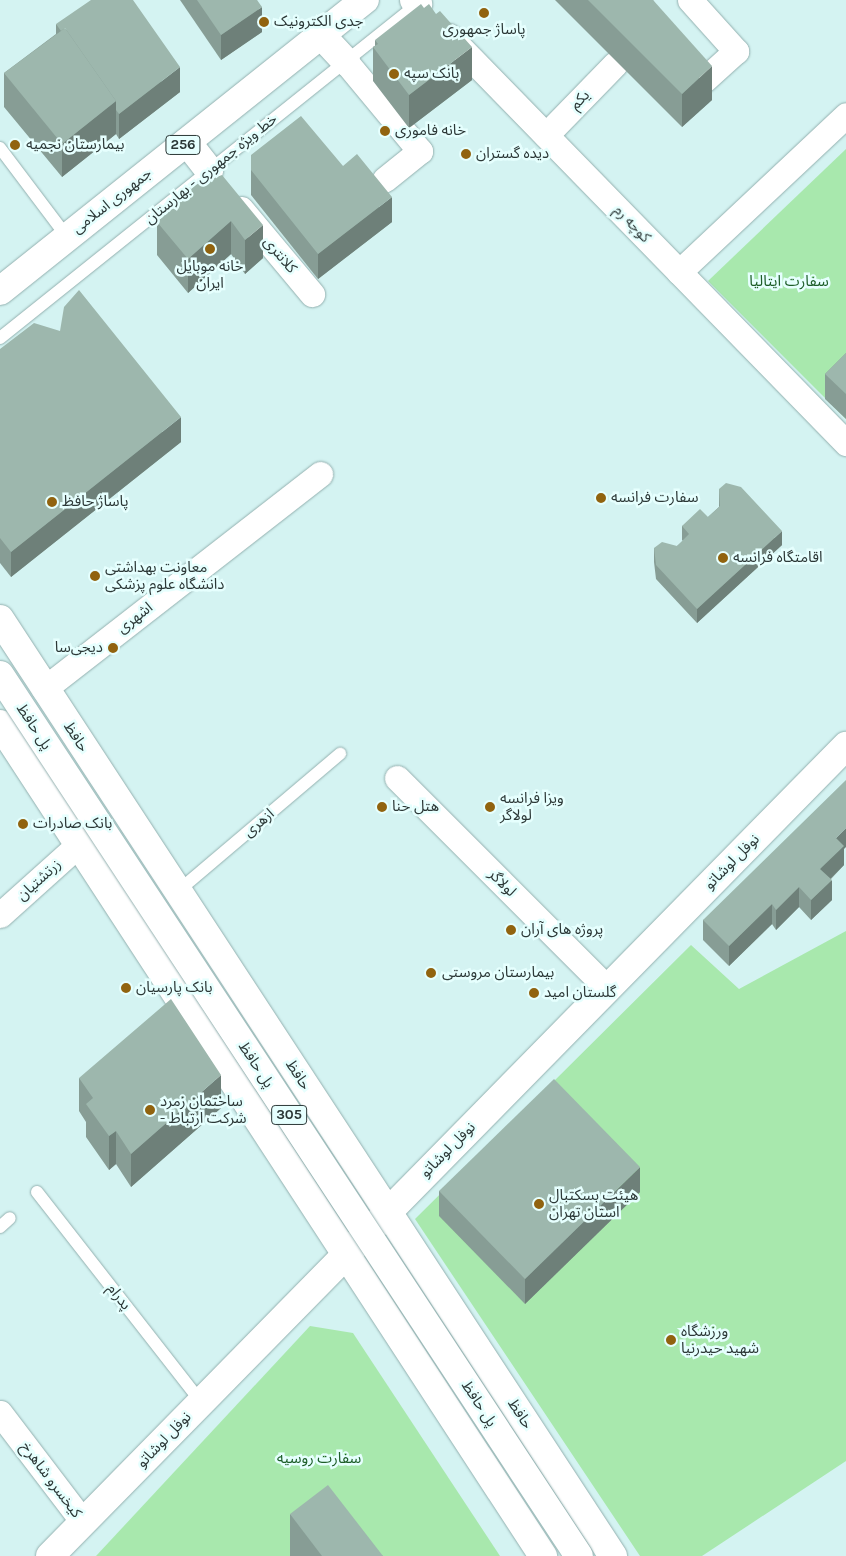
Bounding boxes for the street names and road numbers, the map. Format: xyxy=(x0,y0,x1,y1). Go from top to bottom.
street label: یکم xyxy=(566,86,594,114)
street label: خط ویژه جمهوری - بهارستان xyxy=(141,110,281,228)
road number: 256 xyxy=(164,134,202,156)
street label: جمهوری اسلامی xyxy=(69,164,155,238)
street label: کوچه رم xyxy=(610,202,654,246)
street label: کلانتری xyxy=(260,233,300,277)
street label: اشهری xyxy=(114,599,156,637)
street label: پل حافظ xyxy=(12,701,56,753)
street label: حافظ xyxy=(60,719,92,755)
street label: ازهری xyxy=(240,805,278,841)
street label: نوفل لوشاتو xyxy=(701,831,763,893)
street label: زرتشتیان xyxy=(13,855,65,905)
street label: لولاگر xyxy=(484,865,520,901)
street label: پل حافظ xyxy=(234,1039,278,1091)
street label: حافظ xyxy=(282,1057,314,1093)
road number: 305 xyxy=(270,1104,308,1126)
street label: نوفل لوشاتو xyxy=(417,1119,479,1181)
street label: پدرام xyxy=(103,1280,135,1314)
street label: پل حافظ xyxy=(457,1378,501,1430)
street label: حافظ xyxy=(504,1396,536,1432)
street label: نوفل لوشاتو xyxy=(133,1408,195,1472)
street label: کیخسرو شاهرخ xyxy=(17,1438,85,1522)

